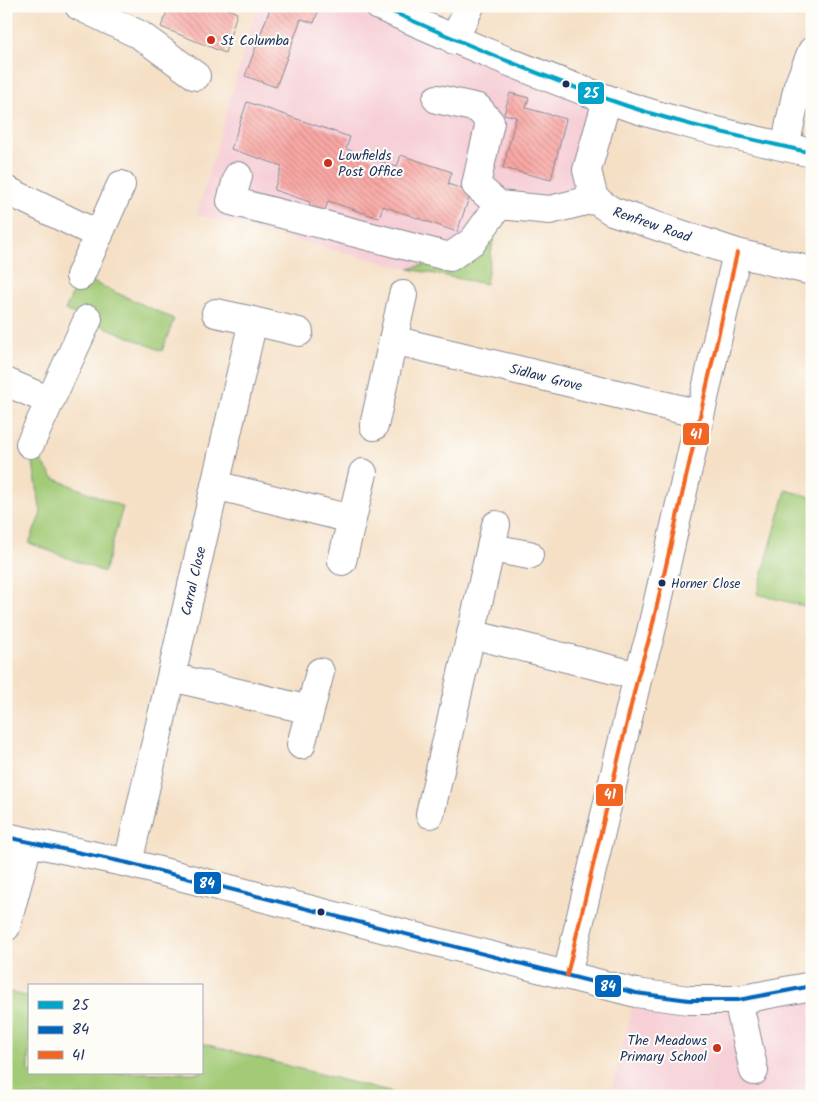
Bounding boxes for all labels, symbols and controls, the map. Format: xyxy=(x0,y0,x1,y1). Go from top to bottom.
place label: St Columba xyxy=(221,30,289,52)
marker: St Columba xyxy=(205,34,217,46)
unlabelled marker xyxy=(561,79,571,89)
line badge: 25 xyxy=(577,81,605,105)
text: 25 xyxy=(583,83,601,105)
place label: Lowfields Post Office xyxy=(338,145,403,183)
marker: Lowfields Post Office xyxy=(322,157,334,169)
street label: Renfrew Road xyxy=(610,201,695,249)
street label: Sidlaw Grove xyxy=(507,358,585,398)
line badge: 41 xyxy=(682,422,710,446)
text: 41 xyxy=(690,424,703,446)
street label: Carral Close xyxy=(175,544,213,618)
place label: Horner Close xyxy=(671,574,741,595)
marker: Horner Close xyxy=(657,578,667,588)
line badge: 41 xyxy=(595,783,624,807)
text: 41 xyxy=(604,784,617,806)
line badge: 84 xyxy=(193,871,222,895)
text: 84 xyxy=(199,873,215,895)
unlabelled marker xyxy=(316,907,326,917)
line badge: 84 xyxy=(594,974,622,998)
text: 84 xyxy=(600,976,616,998)
legend xyxy=(28,984,202,1074)
text: 25 xyxy=(72,994,90,1018)
text: 84 xyxy=(72,1018,89,1042)
place label: The Meadows Primary School xyxy=(620,1030,708,1068)
marker: The Meadows Primary School xyxy=(711,1042,723,1054)
text: 41 xyxy=(72,1044,85,1068)

